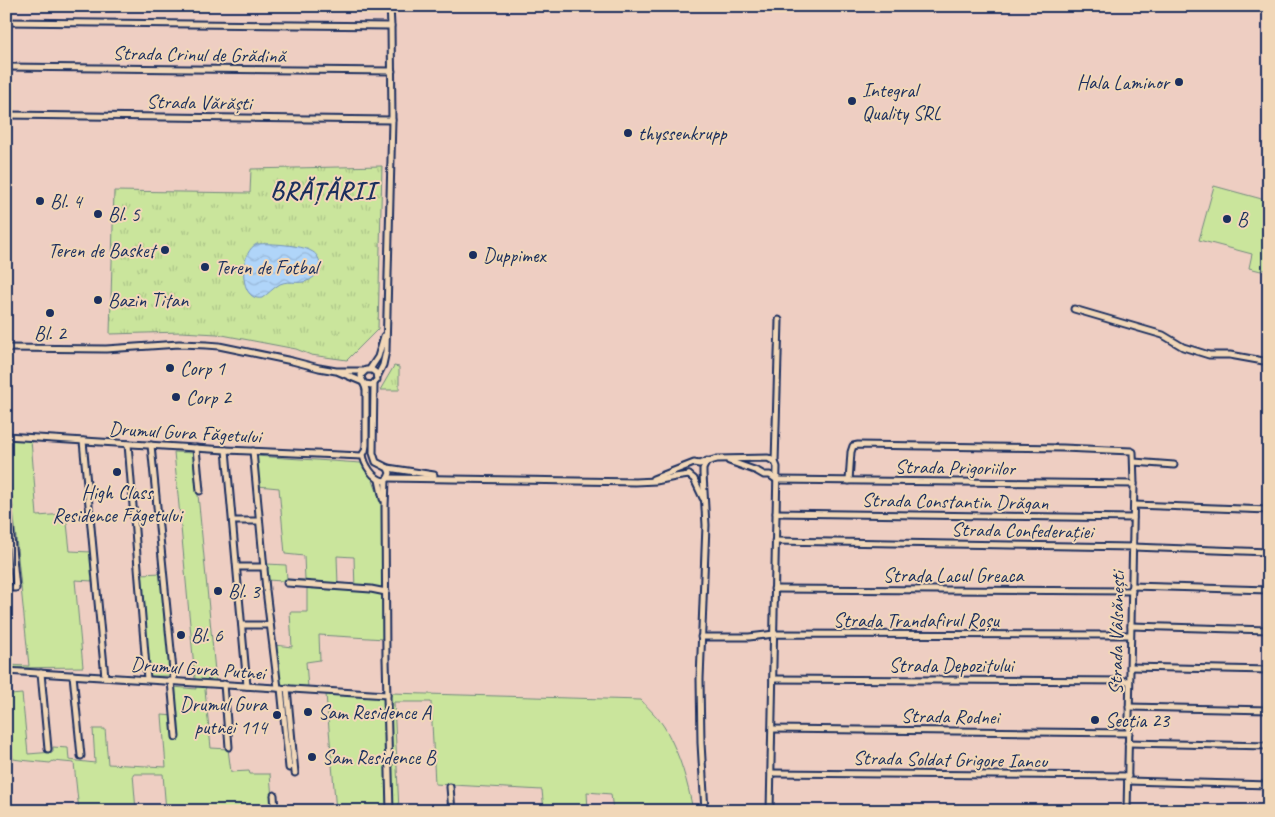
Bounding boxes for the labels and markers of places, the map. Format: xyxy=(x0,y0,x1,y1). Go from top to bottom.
place label: Hala Laminor xyxy=(1077,70,1171,95)
marker: Hala Laminor xyxy=(1173,76,1185,88)
place label: Integral Quality SRL xyxy=(862,78,942,126)
marker: Integral Quality SRL xyxy=(846,95,858,107)
place label: thyssenkrupp xyxy=(638,121,728,146)
marker: thyssenkrupp xyxy=(622,127,634,139)
place label: Bl. 4 xyxy=(50,189,84,214)
marker: Bl. 4 xyxy=(34,195,46,207)
place label: Bl. 5 xyxy=(108,202,141,227)
place label: B xyxy=(1237,207,1249,232)
marker: Bl. 5 xyxy=(92,208,104,220)
marker: B xyxy=(1221,213,1233,225)
place label: Teren de Basket xyxy=(48,238,158,263)
place label: Duppimex xyxy=(483,243,548,268)
marker: Teren de Basket xyxy=(159,244,171,256)
marker: Duppimex xyxy=(467,249,479,261)
place label: Teren de Fotbal xyxy=(215,255,322,280)
marker: Teren de Fotbal xyxy=(199,261,211,273)
place label: Bazin Titan xyxy=(108,288,189,313)
marker: Bazin Titan xyxy=(92,294,104,306)
marker: Bl. 2 xyxy=(44,307,56,319)
place label: Bl. 2 xyxy=(34,321,68,346)
place label: Corp 1 xyxy=(180,356,226,381)
marker: Corp 1 xyxy=(164,362,176,374)
place label: Corp 2 xyxy=(186,385,233,410)
marker: Corp 2 xyxy=(170,391,182,403)
marker: High Class Residence Făgetului xyxy=(111,466,123,478)
place label: High Class Residence Făgetului xyxy=(52,480,184,528)
place label: Bl. 3 xyxy=(228,579,262,604)
marker: Bl. 3 xyxy=(212,585,224,597)
place label: Bl. 6 xyxy=(191,623,224,648)
marker: Bl. 6 xyxy=(175,629,187,641)
place label: Drumul Gura putnei 114 xyxy=(180,692,269,740)
place label: Sam Residence A xyxy=(318,700,432,725)
marker: Sam Residence A xyxy=(302,706,314,718)
place label: Secția 23 xyxy=(1105,708,1171,733)
marker: Drumul Gura putnei 114 xyxy=(271,709,283,721)
marker: Secția 23 xyxy=(1089,714,1101,726)
place label: Sam Residence B xyxy=(322,745,437,770)
marker: Sam Residence B xyxy=(306,751,318,763)

